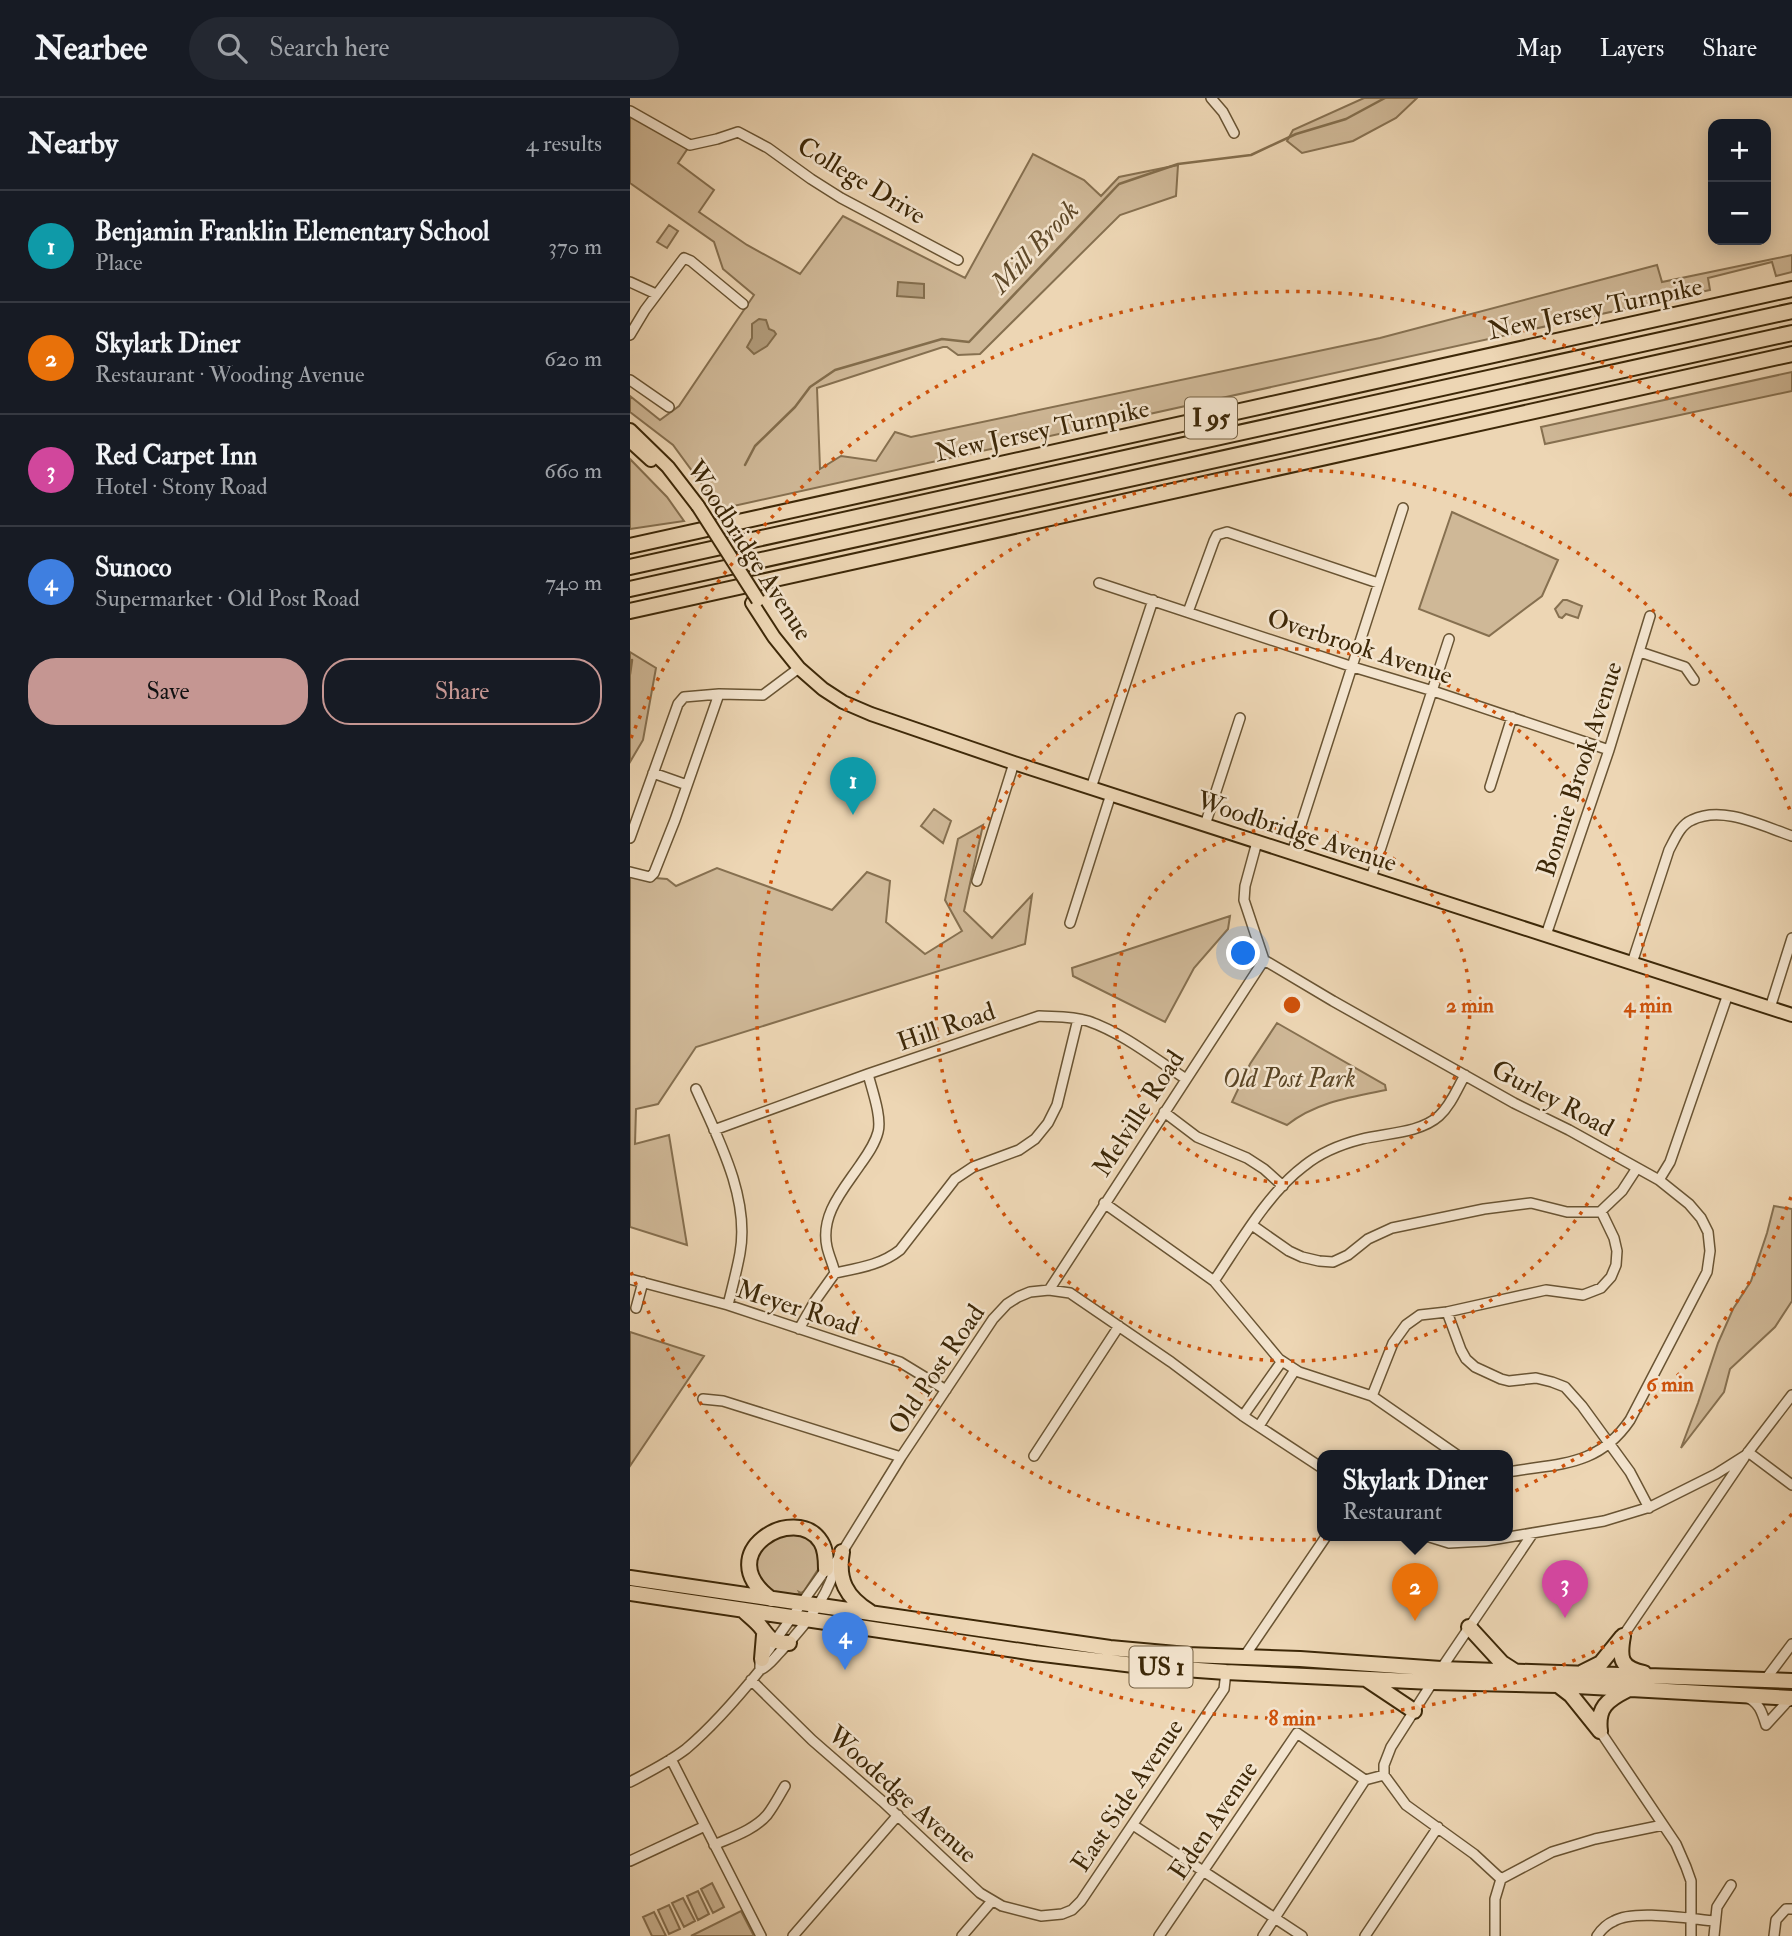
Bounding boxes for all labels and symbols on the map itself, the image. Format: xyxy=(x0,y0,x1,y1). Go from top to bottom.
street label: College Drive xyxy=(791,130,932,232)
water label: Mill Brook xyxy=(982,193,1087,302)
street label: New Jersey Turnpike xyxy=(1485,271,1706,348)
street label: New Jersey Turnpike xyxy=(932,393,1153,470)
road number: I 95 xyxy=(1185,398,1237,438)
street label: Woodbridge Avenue xyxy=(678,454,819,647)
street label: Overbrook Avenue xyxy=(1263,602,1457,692)
street label: Bonnie Brook Avenue xyxy=(1530,658,1630,881)
pin: 1 xyxy=(830,757,876,815)
street label: Woodbridge Avenue xyxy=(1192,784,1401,879)
your location xyxy=(1226,936,1260,970)
text: 2 min xyxy=(1446,992,1494,1019)
text: 4 min xyxy=(1623,992,1672,1019)
centre of rings xyxy=(1280,993,1304,1017)
street label: Hill Road xyxy=(893,995,1000,1059)
street label: Melville Road xyxy=(1086,1044,1192,1183)
street label: Gurley Road xyxy=(1486,1053,1619,1144)
park label: Old Post Park xyxy=(1222,1063,1356,1095)
street label: Meyer Road xyxy=(732,1273,863,1343)
street label: Old Post Road xyxy=(882,1298,992,1441)
text: 6 min xyxy=(1646,1371,1694,1398)
pin: 3 xyxy=(1542,1560,1588,1618)
pin: 2 xyxy=(1392,1563,1438,1621)
pin: 4 xyxy=(822,1612,868,1670)
road number: US 1 xyxy=(1130,1646,1192,1688)
text: 8 min xyxy=(1269,1705,1316,1732)
street label: East Side Avenue xyxy=(1065,1713,1191,1878)
street label: Woodedge Avenue xyxy=(820,1719,984,1870)
street label: Eden Avenue xyxy=(1162,1755,1265,1886)

